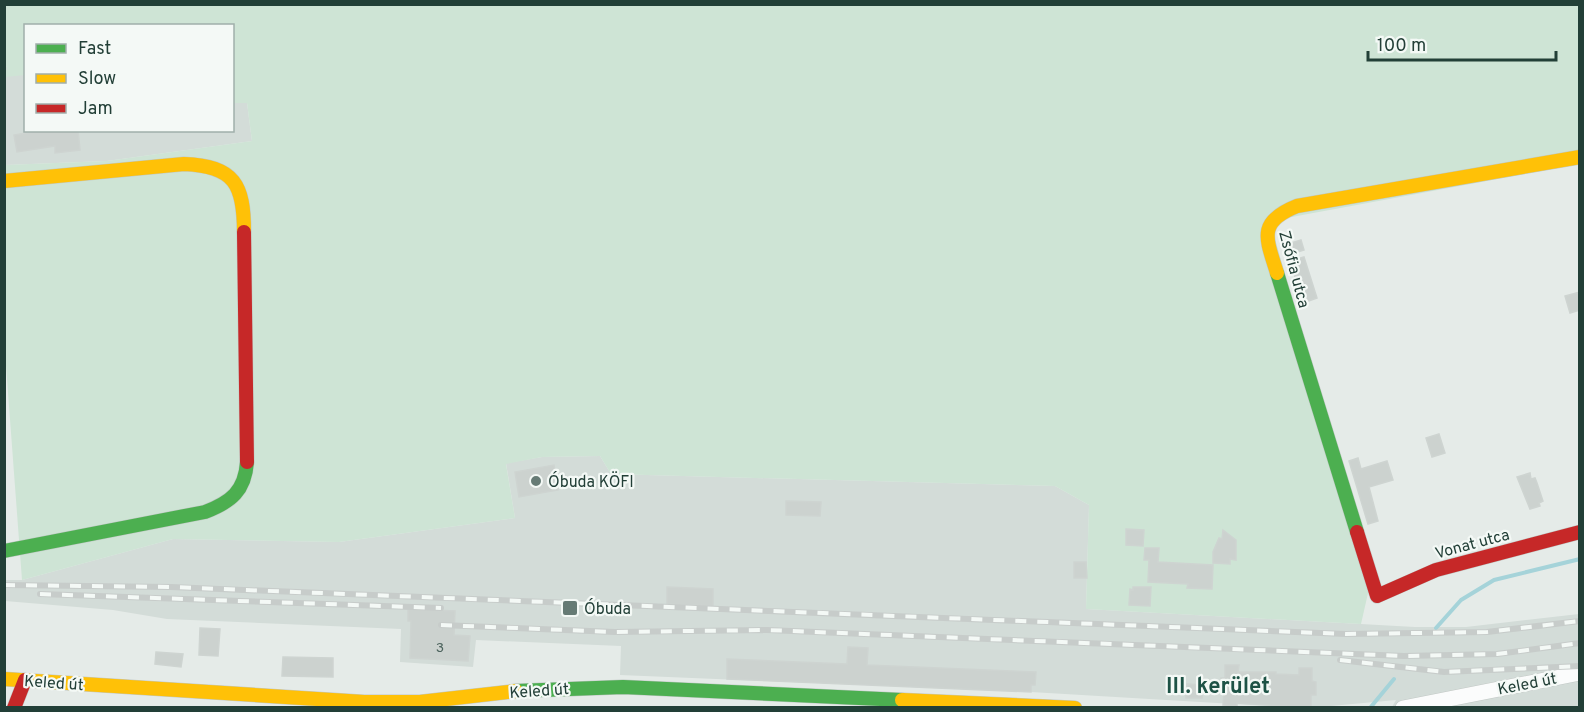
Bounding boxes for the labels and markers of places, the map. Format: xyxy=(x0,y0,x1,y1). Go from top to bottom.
place label: Óbuda KÖFI xyxy=(548,471,634,493)
marker: Óbuda KÖFI xyxy=(529,474,543,488)
place label: Óbuda xyxy=(584,598,631,620)
marker: Óbuda xyxy=(561,599,579,617)

